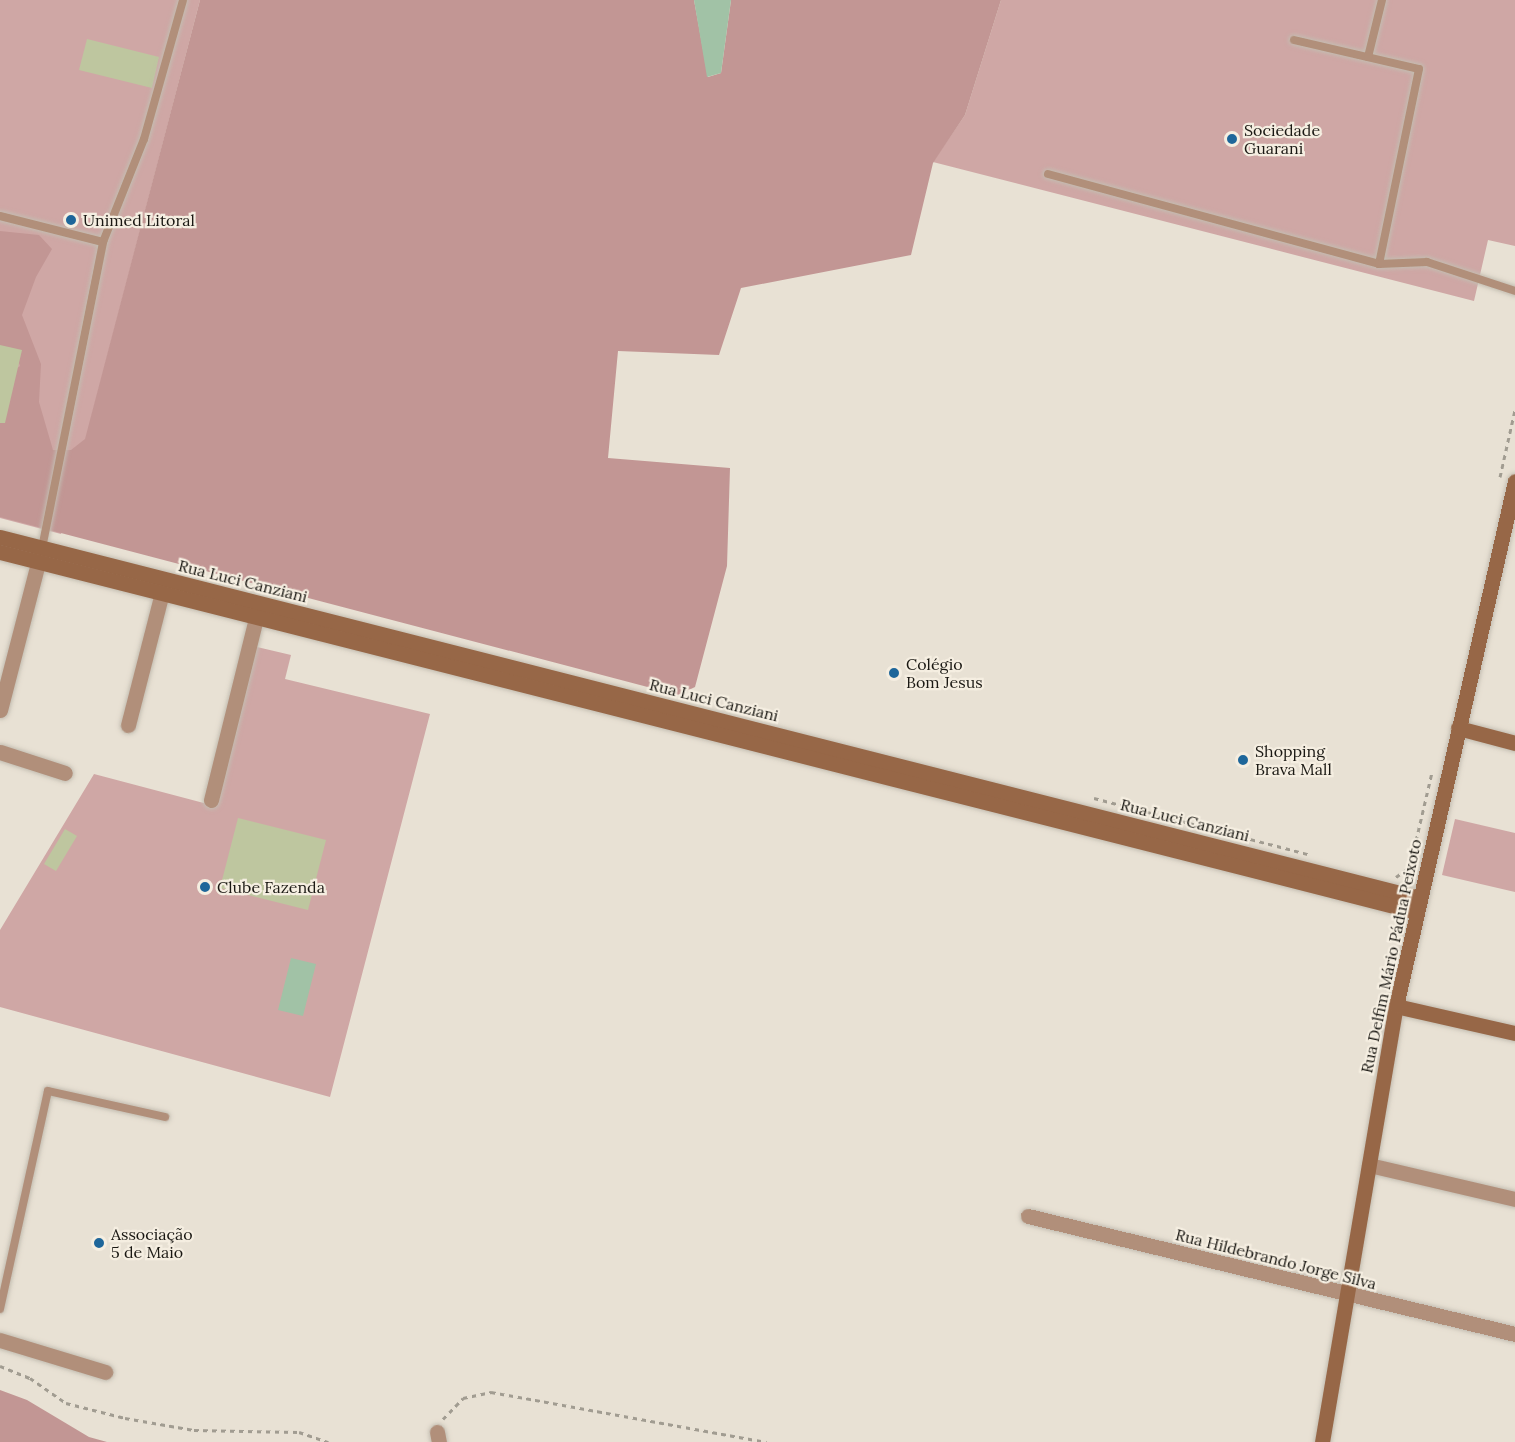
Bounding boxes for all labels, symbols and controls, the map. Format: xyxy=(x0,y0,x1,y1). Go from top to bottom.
place label: Sociedade Guarani xyxy=(1244,120,1320,158)
marker: Sociedade Guarani xyxy=(1225,132,1239,146)
place label: Unimed Litoral xyxy=(83,210,195,230)
marker: Unimed Litoral xyxy=(64,213,78,227)
street label: Rua Luci Canziani xyxy=(176,556,310,606)
place label: Colégio Bom Jesus xyxy=(906,654,983,692)
marker: Colégio Bom Jesus xyxy=(887,666,901,680)
street label: Rua Luci Canziani xyxy=(647,675,781,725)
place label: Shopping Brava Mall xyxy=(1255,741,1332,779)
marker: Shopping Brava Mall xyxy=(1236,753,1250,767)
street label: Rua Luci Canziani xyxy=(1118,795,1252,845)
street label: Rua Delfim Mário Pádua Peixoto xyxy=(1357,837,1425,1075)
place label: Clube Fazenda xyxy=(217,877,325,897)
marker: Clube Fazenda xyxy=(198,880,212,894)
place label: Associação 5 de Maio xyxy=(111,1224,193,1262)
street label: Rua Hildebrando Jorge Silva xyxy=(1174,1225,1378,1293)
marker: Associação 5 de Maio xyxy=(92,1236,106,1250)

